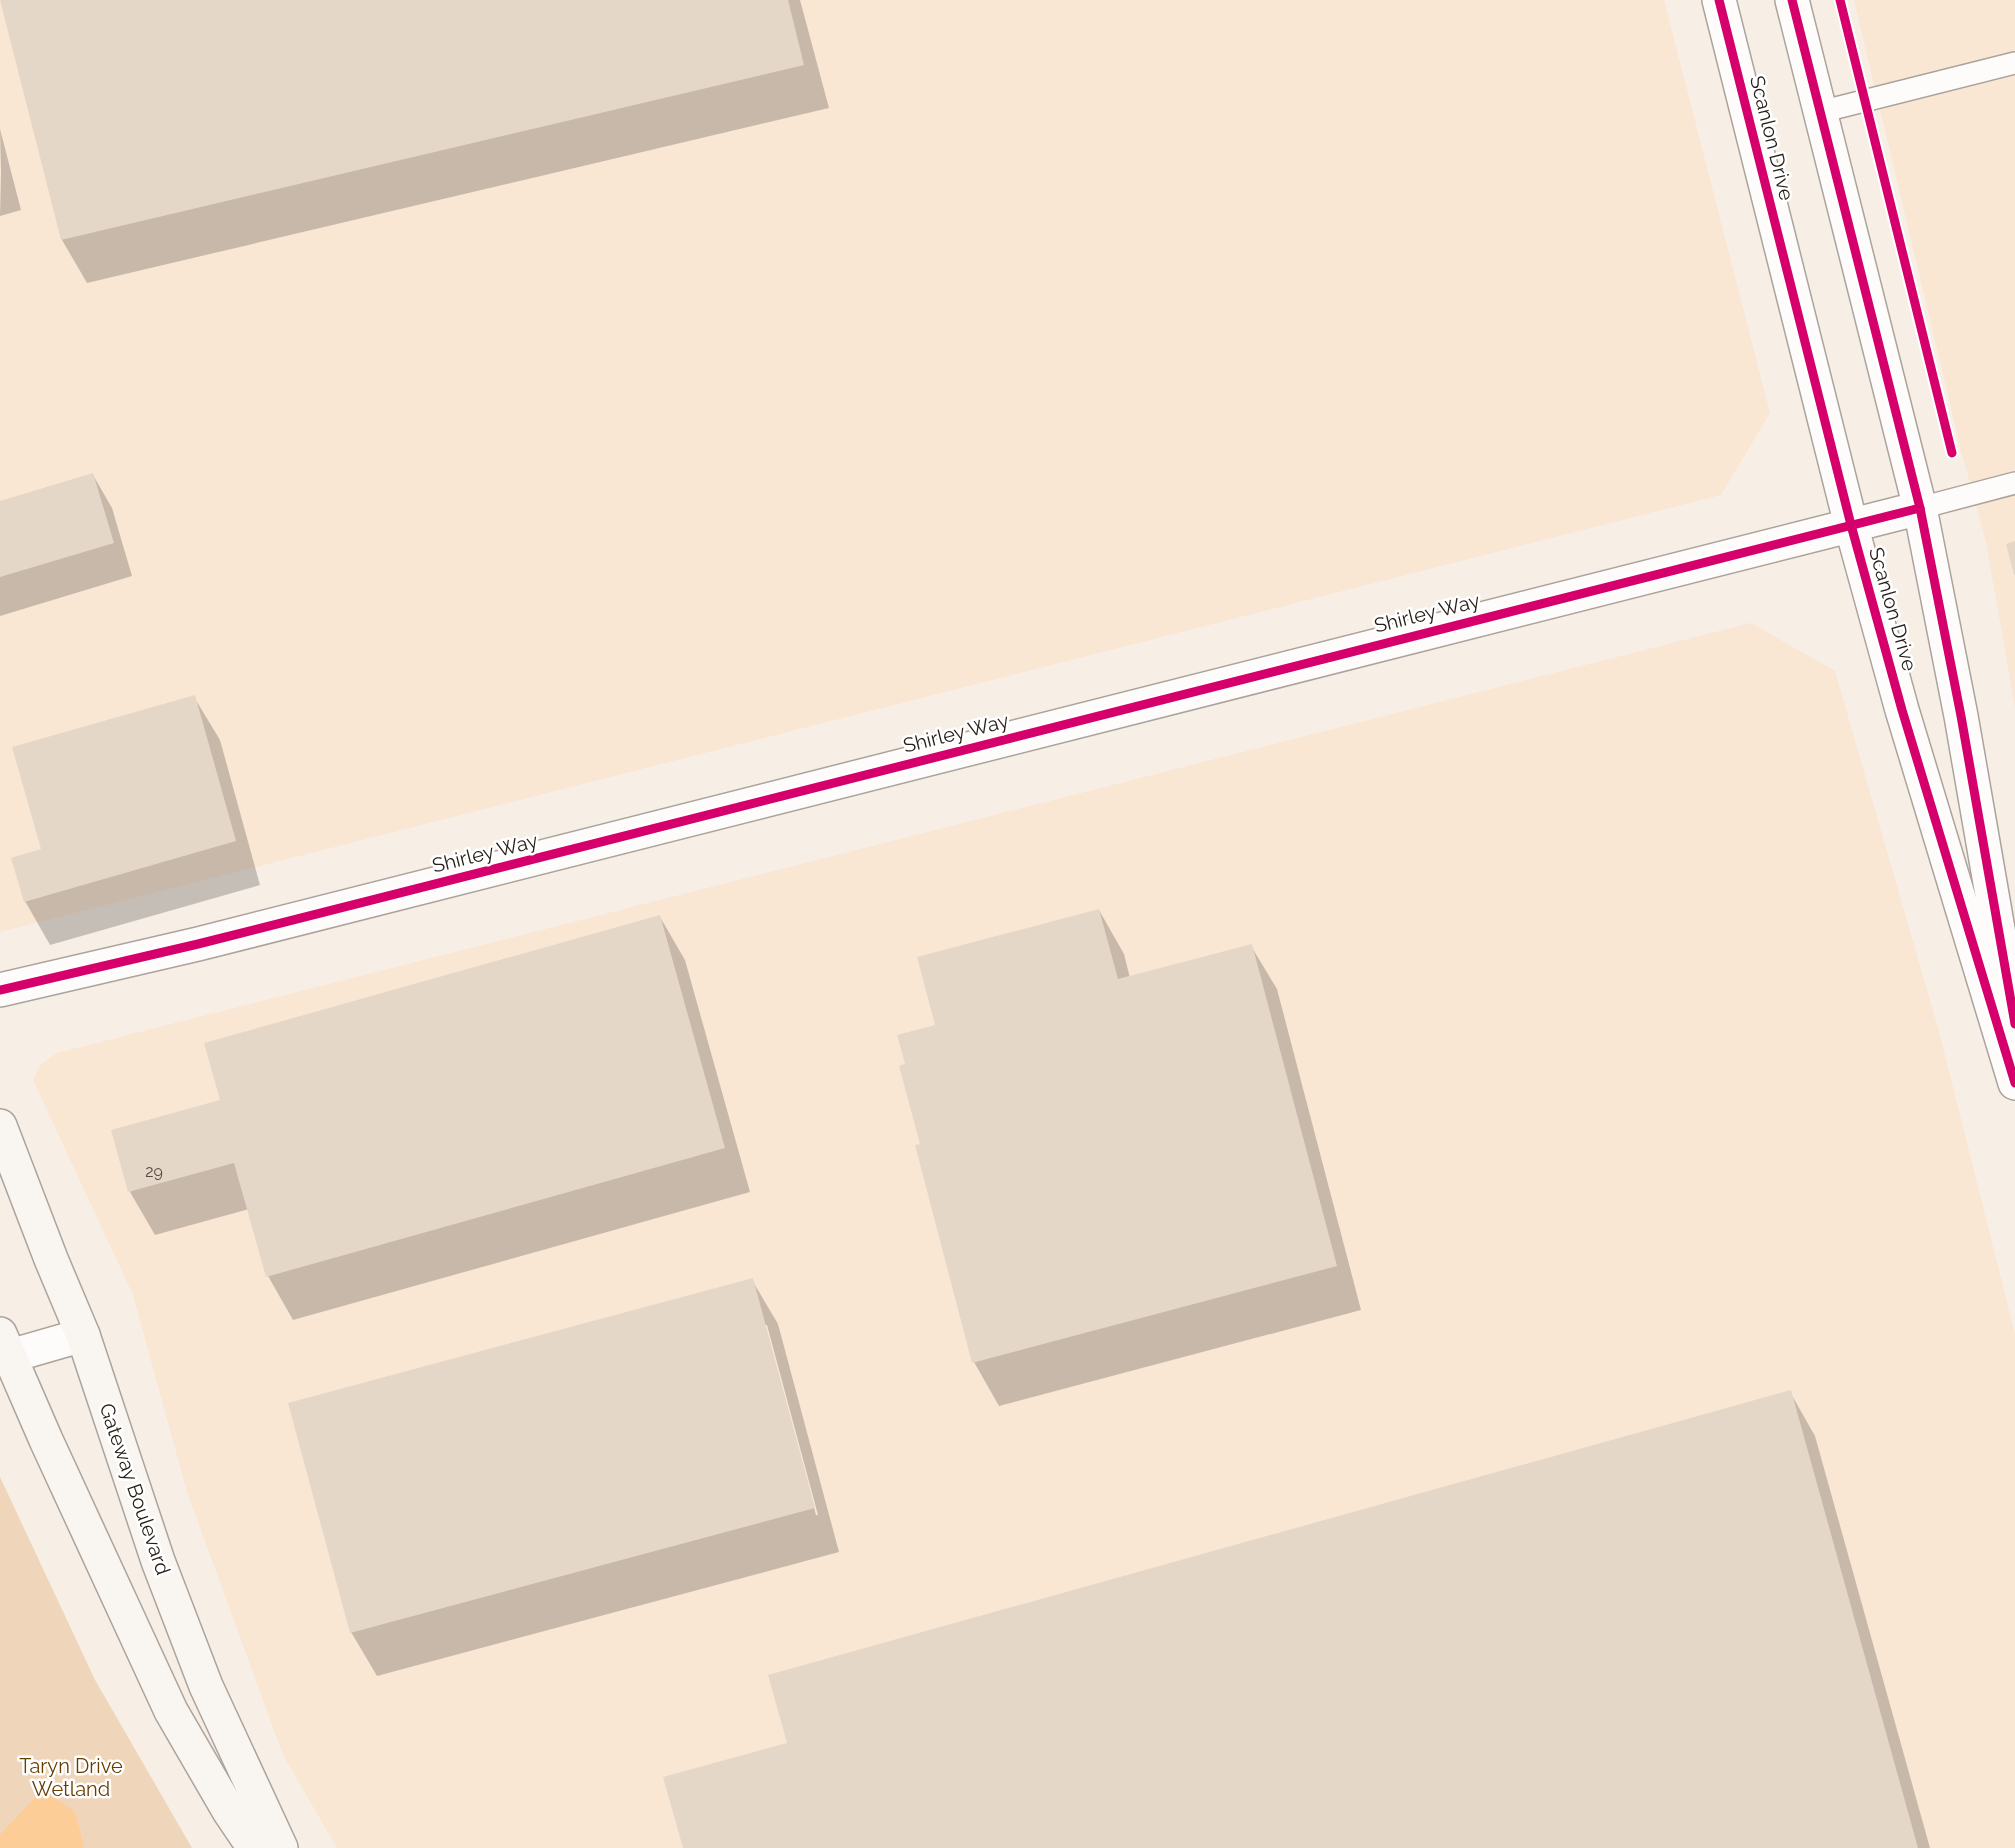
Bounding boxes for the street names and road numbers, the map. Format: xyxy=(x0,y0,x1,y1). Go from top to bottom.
street label: Scanlon Drive xyxy=(1745,73,1799,203)
street label: Scanlon Drive xyxy=(1864,544,1922,674)
street label: Shirley Way xyxy=(1372,588,1482,638)
street label: Shirley Way xyxy=(901,708,1011,758)
street label: Shirley Way xyxy=(430,828,540,878)
street label: Gateway Boulevard xyxy=(94,1400,176,1578)

